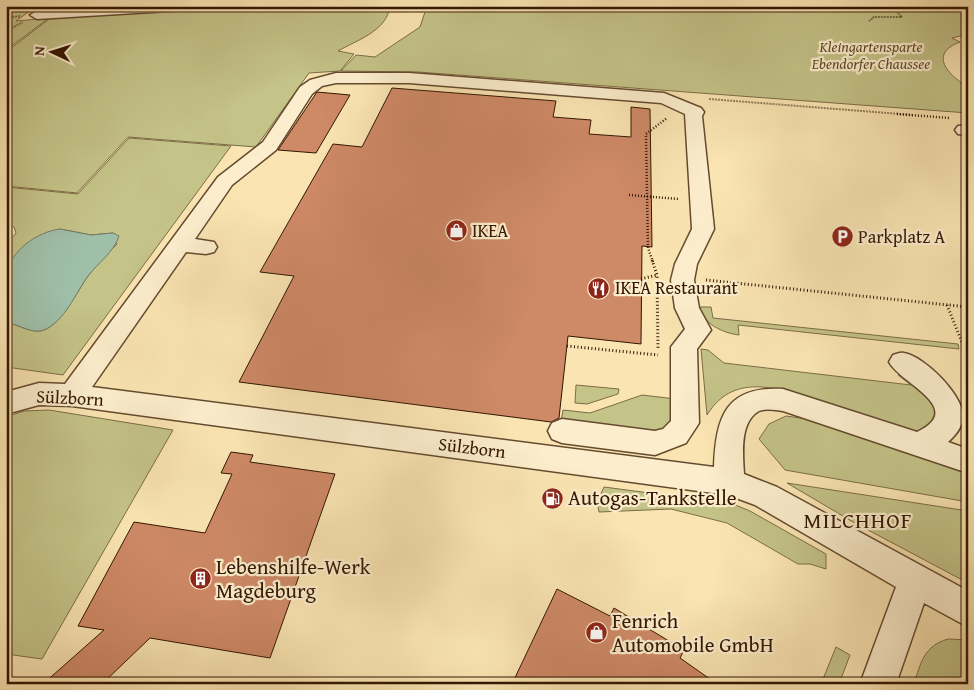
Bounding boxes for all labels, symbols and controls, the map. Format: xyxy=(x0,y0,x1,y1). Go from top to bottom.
north arrow xyxy=(28,28,78,78)
park label: Kleingartensparte Ebendorfer Chaussee xyxy=(811,36,930,74)
text: N xyxy=(29,45,49,56)
place label: IKEA xyxy=(472,217,508,244)
shop icon: IKEA xyxy=(444,219,468,243)
place label: Parkplatz A xyxy=(858,223,945,250)
parking icon: Parkplatz A xyxy=(830,225,854,249)
place label: IKEA Restaurant xyxy=(615,274,739,301)
restaurant icon: IKEA Restaurant xyxy=(587,276,611,300)
street label: Sülzborn xyxy=(36,382,104,413)
street label: Sülzborn xyxy=(437,430,507,465)
place label: Autogas-Tankstelle xyxy=(568,482,737,513)
fuel station icon: Autogas-Tankstelle xyxy=(540,486,564,510)
district label: MILCHHOF xyxy=(804,504,912,536)
place label: Lebenshilfe-Werk Magdeburg xyxy=(216,551,371,606)
building icon: Lebenshilfe-Werk Magdeburg xyxy=(188,567,212,591)
place label: Fenrich Automobile GmbH xyxy=(612,605,774,660)
shop icon: Fenrich Automobile GmbH xyxy=(584,621,608,645)

